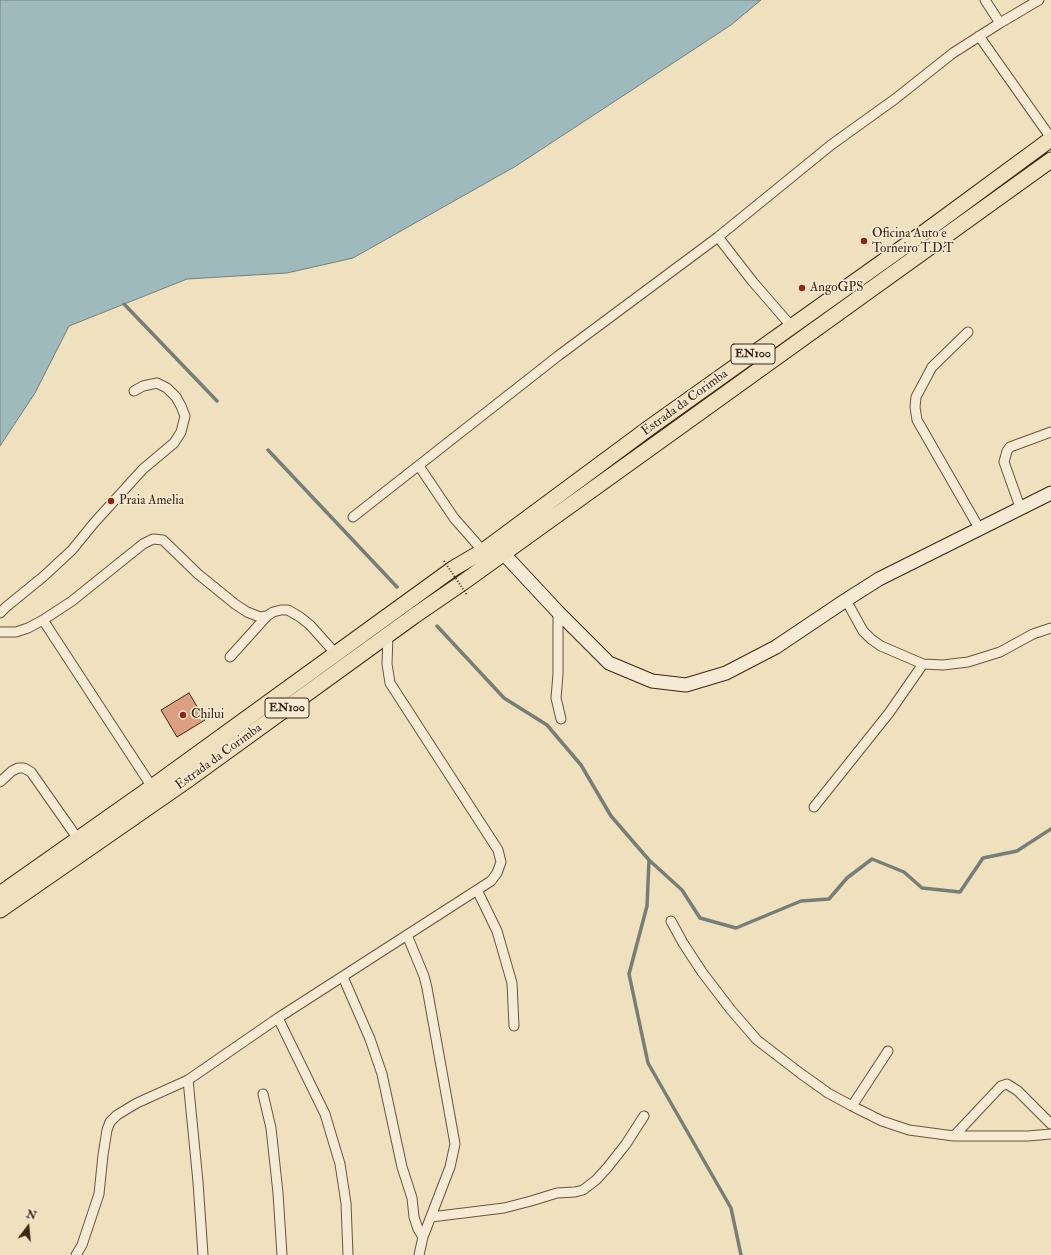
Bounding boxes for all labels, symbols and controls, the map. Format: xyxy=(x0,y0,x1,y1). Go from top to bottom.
place label: Oficina Auto e Torneiro T.D.T xyxy=(872,226,954,257)
marker: Oficina Auto e Torneiro T.D.T xyxy=(859,236,869,246)
place label: AngoGPS xyxy=(810,280,863,296)
marker: AngoGPS xyxy=(797,283,807,293)
road number: EN100 xyxy=(731,344,775,364)
street label: Estrada da Corimba xyxy=(639,366,731,440)
place label: Praia Amelia xyxy=(119,493,184,509)
marker: Praia Amelia xyxy=(106,496,116,506)
road number: EN100 xyxy=(265,698,309,718)
place label: Chilui xyxy=(191,707,224,723)
marker: Chilui xyxy=(178,710,188,720)
street label: Estrada da Corimba xyxy=(173,720,265,794)
north arrow xyxy=(8,1207,48,1247)
text: N xyxy=(25,1207,38,1223)

